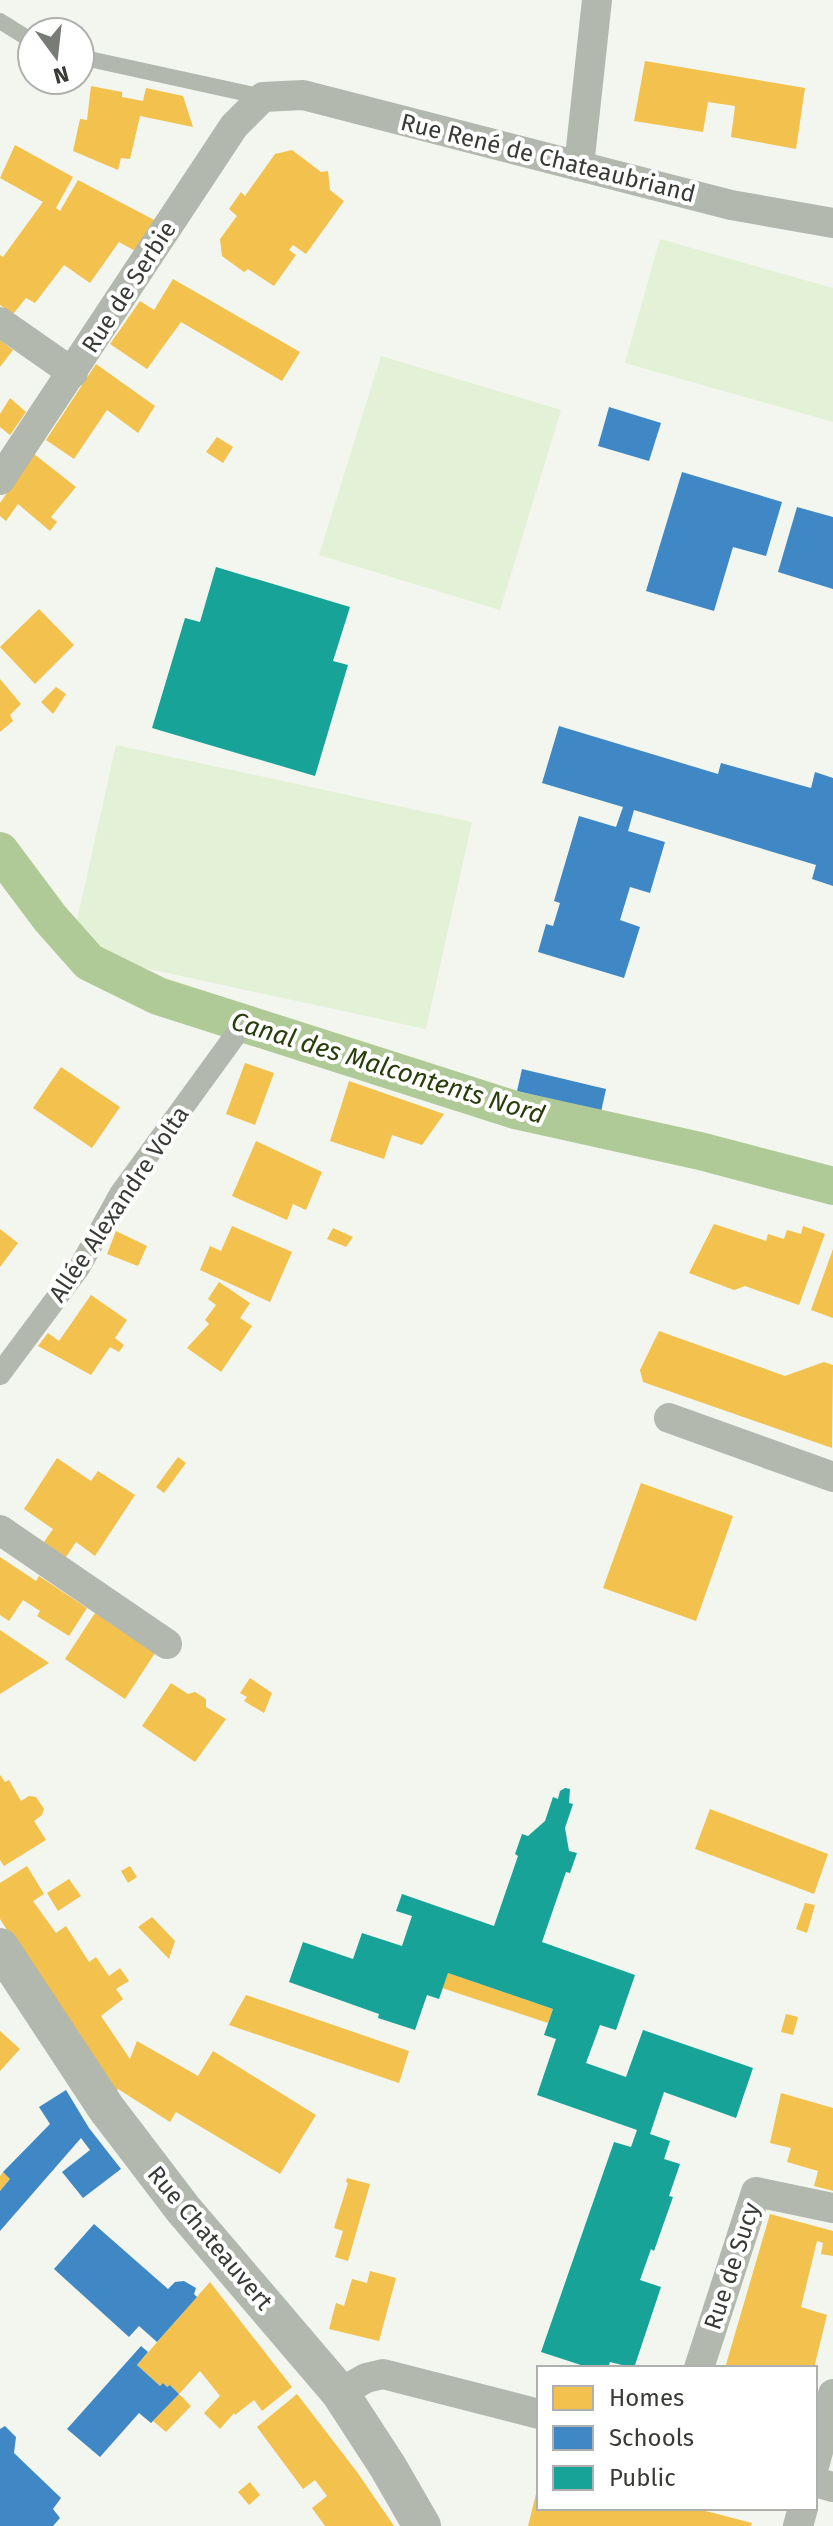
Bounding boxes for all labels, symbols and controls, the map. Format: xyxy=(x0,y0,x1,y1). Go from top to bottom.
north arrow xyxy=(16,16,96,96)
text: N xyxy=(51,60,72,90)
street label: Rue René de Chateaubriand xyxy=(398,108,698,208)
street label: Rue de Serbie xyxy=(76,216,182,358)
water label: Canal des Malcontents Nord xyxy=(227,1005,549,1131)
street label: Allée Alexandre Volta xyxy=(43,1101,195,1307)
street label: Rue Chateauvert xyxy=(142,2160,279,2316)
street label: Rue de Sucy xyxy=(698,2199,766,2333)
legend xyxy=(537,2366,817,2510)
text: Homes xyxy=(609,2384,684,2412)
text: Schools xyxy=(609,2424,694,2452)
text: Public xyxy=(609,2464,676,2492)

